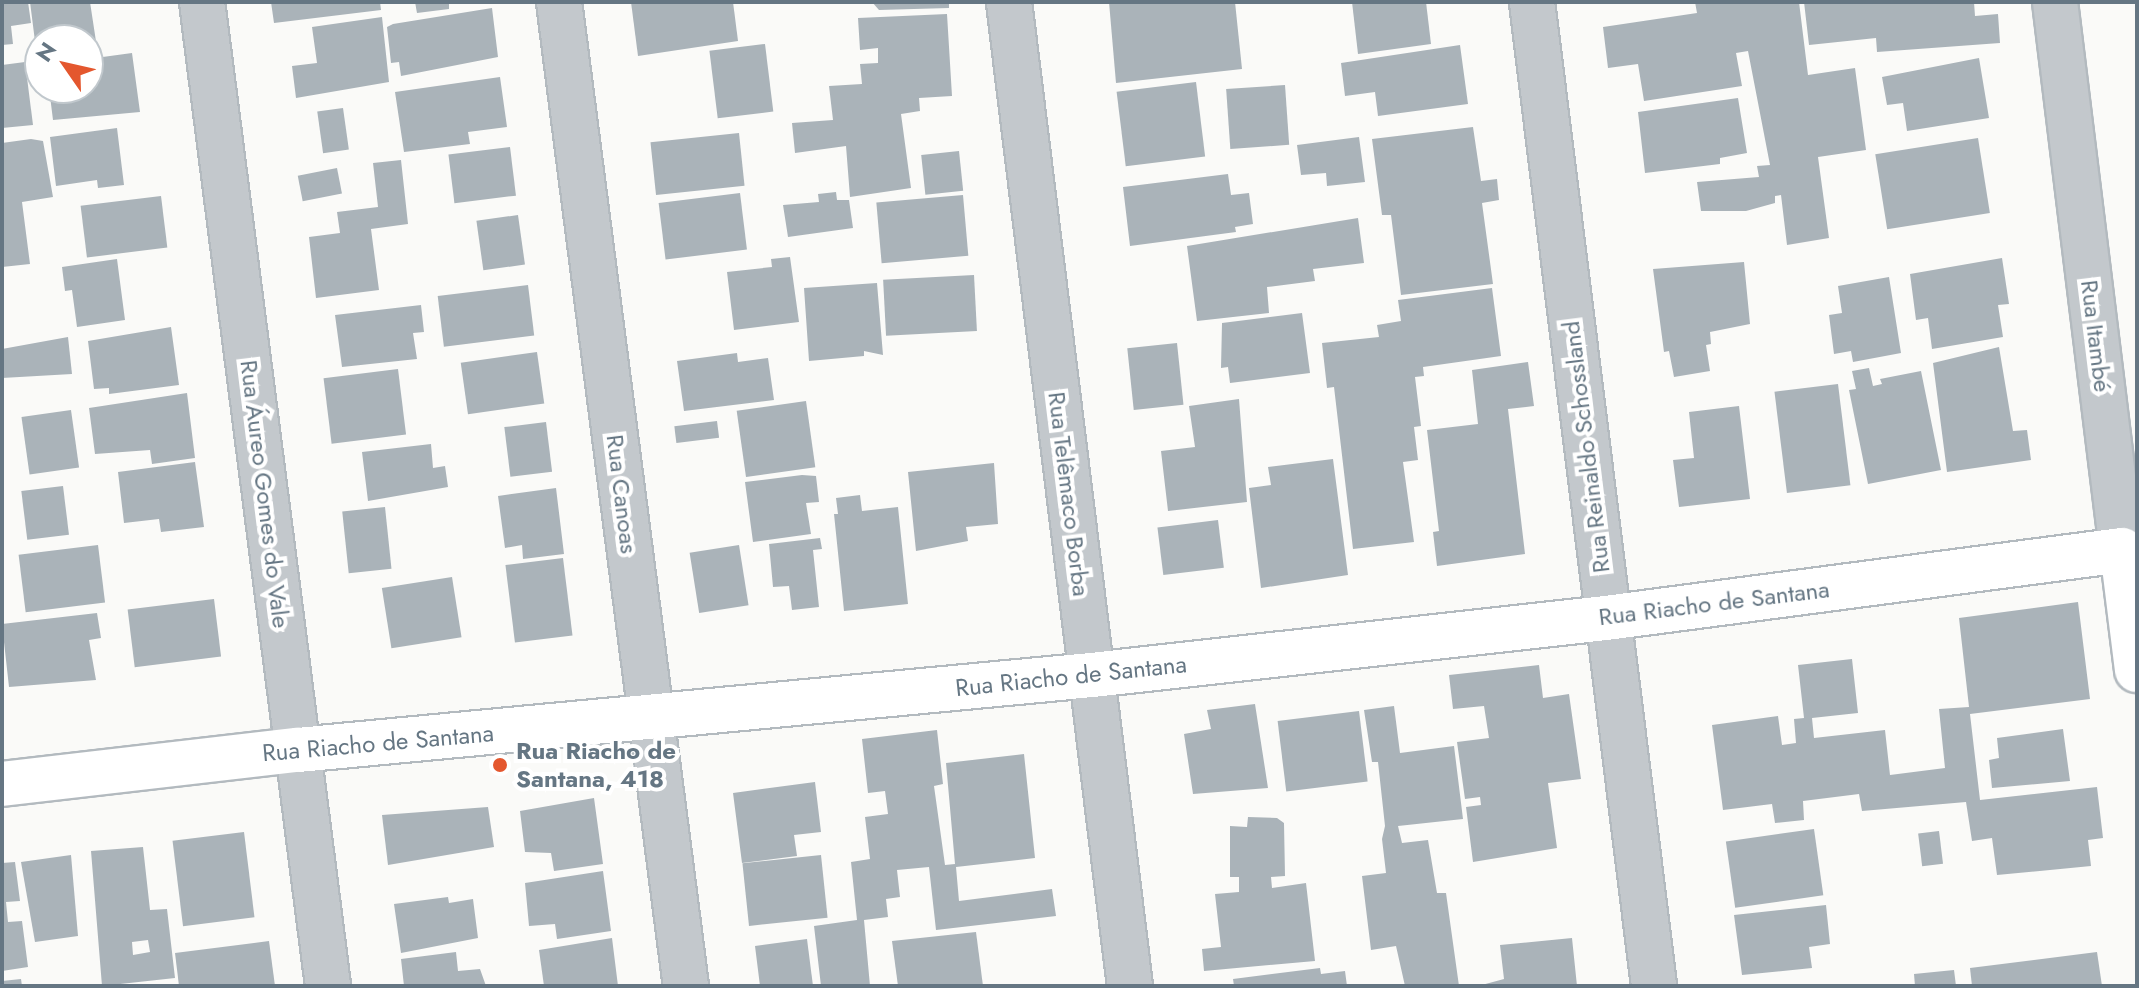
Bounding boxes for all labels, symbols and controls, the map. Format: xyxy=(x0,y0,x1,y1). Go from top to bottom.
north arrow xyxy=(24,24,104,104)
text: N xyxy=(28,36,64,68)
street label: Rua Itambé xyxy=(2075,278,2117,394)
street label: Rua Reinaldo Schossland xyxy=(1556,319,1616,575)
street label: Rua Áureo Gomes do Vale xyxy=(234,358,296,630)
street label: Rua Telêmaco Borba xyxy=(1042,390,1096,598)
street label: Rua Canoas xyxy=(600,433,644,555)
street label: Rua Riacho de Santana xyxy=(1597,575,1831,631)
street label: Rua Riacho de Santana xyxy=(954,650,1188,702)
street label: Rua Riacho de Santana xyxy=(261,719,495,767)
place label: Rua Riacho de Santana, 418 xyxy=(516,737,676,793)
marker: Rua Riacho de Santana, 418 xyxy=(491,756,509,774)

